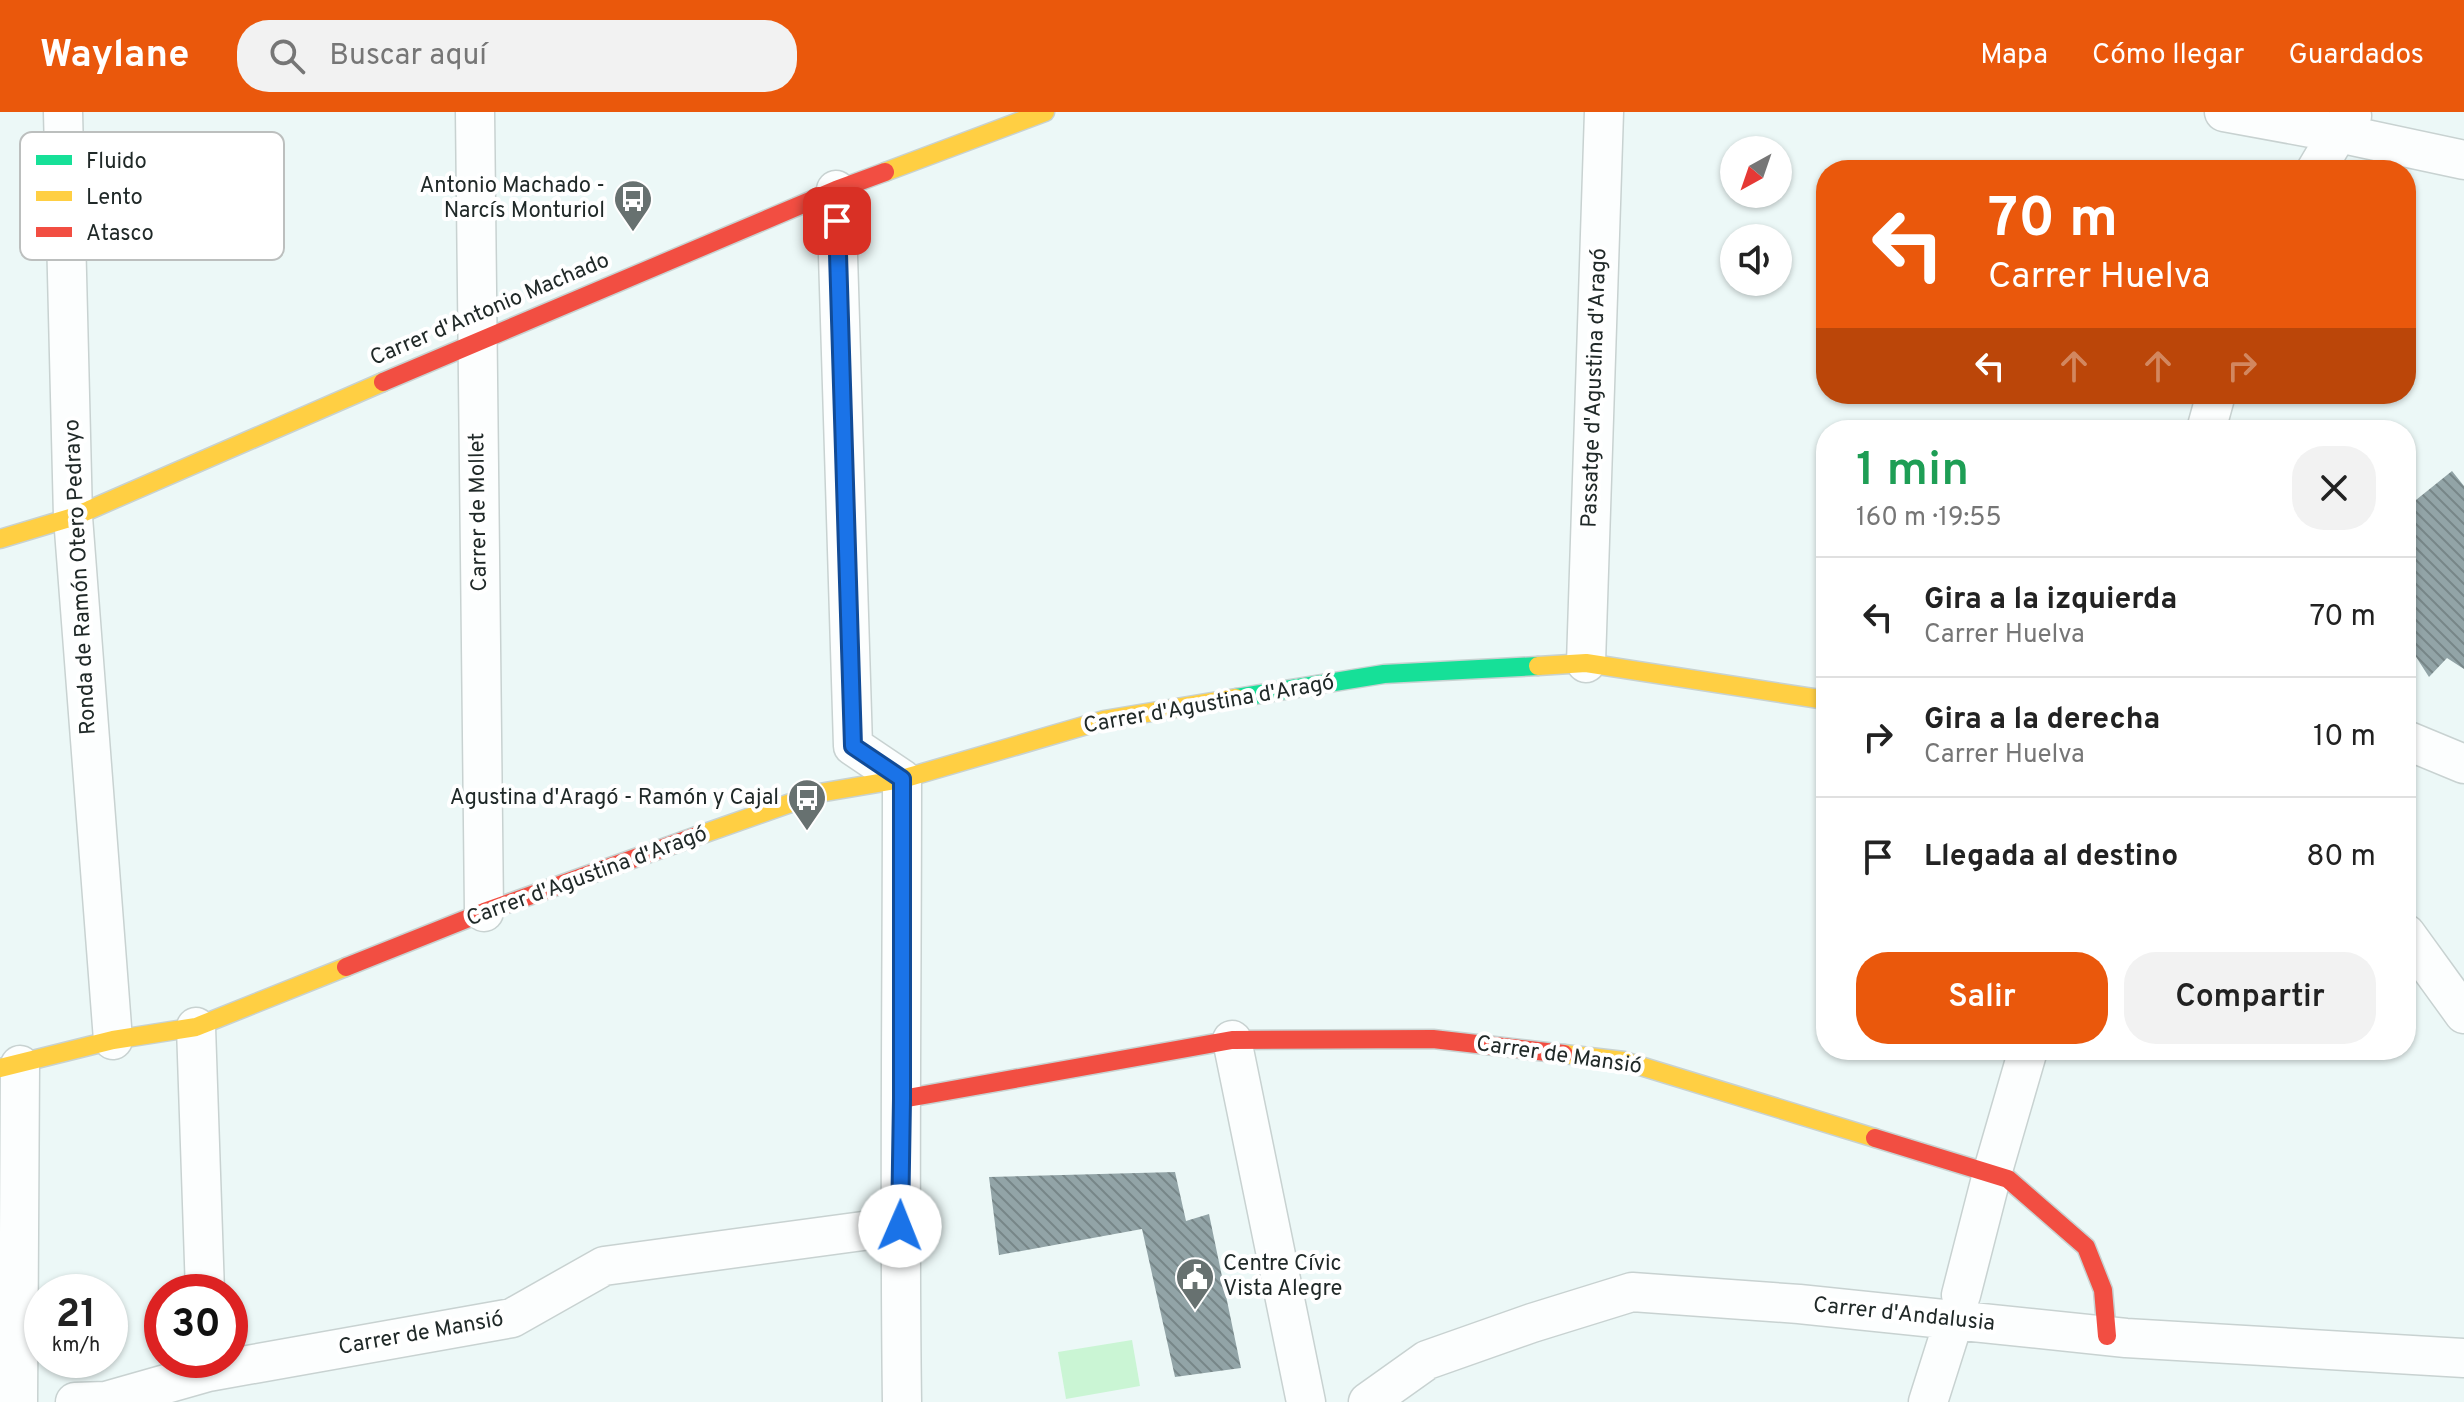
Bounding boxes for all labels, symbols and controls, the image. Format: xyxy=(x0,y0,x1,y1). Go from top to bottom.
search box xyxy=(237,20,797,92)
text: Waylane xyxy=(40,32,189,81)
icon: search xyxy=(265,34,309,78)
text: Buscar aquí xyxy=(329,38,487,75)
text: Mapa xyxy=(1980,38,2048,74)
text: Cómo llegar xyxy=(2092,38,2244,74)
text: Guardados xyxy=(2288,38,2424,74)
legend xyxy=(20,132,284,260)
north arrow xyxy=(1720,136,1792,208)
map controls xyxy=(1720,136,1792,296)
text: Fluido xyxy=(86,149,147,176)
place label: Antonio Machado - Narcís Monturiol xyxy=(419,173,605,225)
bus stop icon: Antonio Machado - Narcís Monturiol xyxy=(612,178,654,233)
text: Lento xyxy=(86,185,143,212)
text: 70 m xyxy=(1988,186,2118,256)
pin xyxy=(803,187,871,255)
icon: left xyxy=(1856,192,1960,296)
icon: arrive xyxy=(815,199,859,243)
text: Atasco xyxy=(86,221,154,248)
button: sound xyxy=(1720,224,1792,296)
street label: Carrer d'Antonio Machado xyxy=(366,247,614,373)
street label: Passatge d'Agustina d'Aragó xyxy=(1577,248,1613,528)
text: Carrer Huelva xyxy=(1988,255,2211,301)
icon: left xyxy=(1968,344,2012,388)
icon: ahead xyxy=(2052,344,2096,388)
icon: ahead xyxy=(2136,344,2180,388)
icon: right xyxy=(2220,344,2264,388)
street label: Ronda de Ramón Otero Pedrayo xyxy=(59,418,103,736)
street label: Carrer de Mollet xyxy=(464,432,494,592)
text: 1 min xyxy=(1856,442,1969,502)
button: close xyxy=(2292,446,2376,530)
text: 160 m · 19:55 xyxy=(1856,502,2002,535)
text: Gira a la izquierda xyxy=(1924,582,2177,619)
icon: left xyxy=(1856,595,1900,639)
text: 70 m xyxy=(2310,599,2376,636)
text: Carrer Huelva xyxy=(1924,619,2085,652)
street label: Carrer d'Agustina d'Aragó xyxy=(1081,670,1337,740)
text: Gira a la derecha xyxy=(1924,702,2160,739)
icon: right xyxy=(1856,715,1900,759)
text: 10 m xyxy=(2313,719,2376,756)
text: Carrer Huelva xyxy=(1924,739,2085,772)
bus stop icon: Agustina d'Aragó - Ramón y Cajal xyxy=(786,777,828,832)
place label: Agustina d'Aragó - Ramón y Cajal xyxy=(450,785,779,812)
street label: Carrer d'Agustina d'Aragó xyxy=(463,821,711,933)
icon: arrive xyxy=(1856,835,1900,879)
text: Llegada al destino xyxy=(1924,839,2178,876)
text: 80 m xyxy=(2306,839,2376,876)
button: Salir xyxy=(1856,952,2108,1044)
button: Compartir xyxy=(2124,952,2376,1044)
street label: Carrer de Mansió xyxy=(1474,1031,1644,1081)
position arrow xyxy=(858,1184,942,1268)
place label: Centre Cívic Vista Alegre xyxy=(1223,1251,1342,1303)
public building icon: Centre Cívic Vista Alegre xyxy=(1174,1256,1216,1311)
speed limit sign: 30 xyxy=(144,1274,248,1378)
text: 21 xyxy=(56,1291,96,1341)
street label: Carrer d'Andalusia xyxy=(1812,1292,1996,1338)
street label: Carrer de Mansió xyxy=(336,1306,506,1362)
text: km/h xyxy=(52,1333,100,1359)

